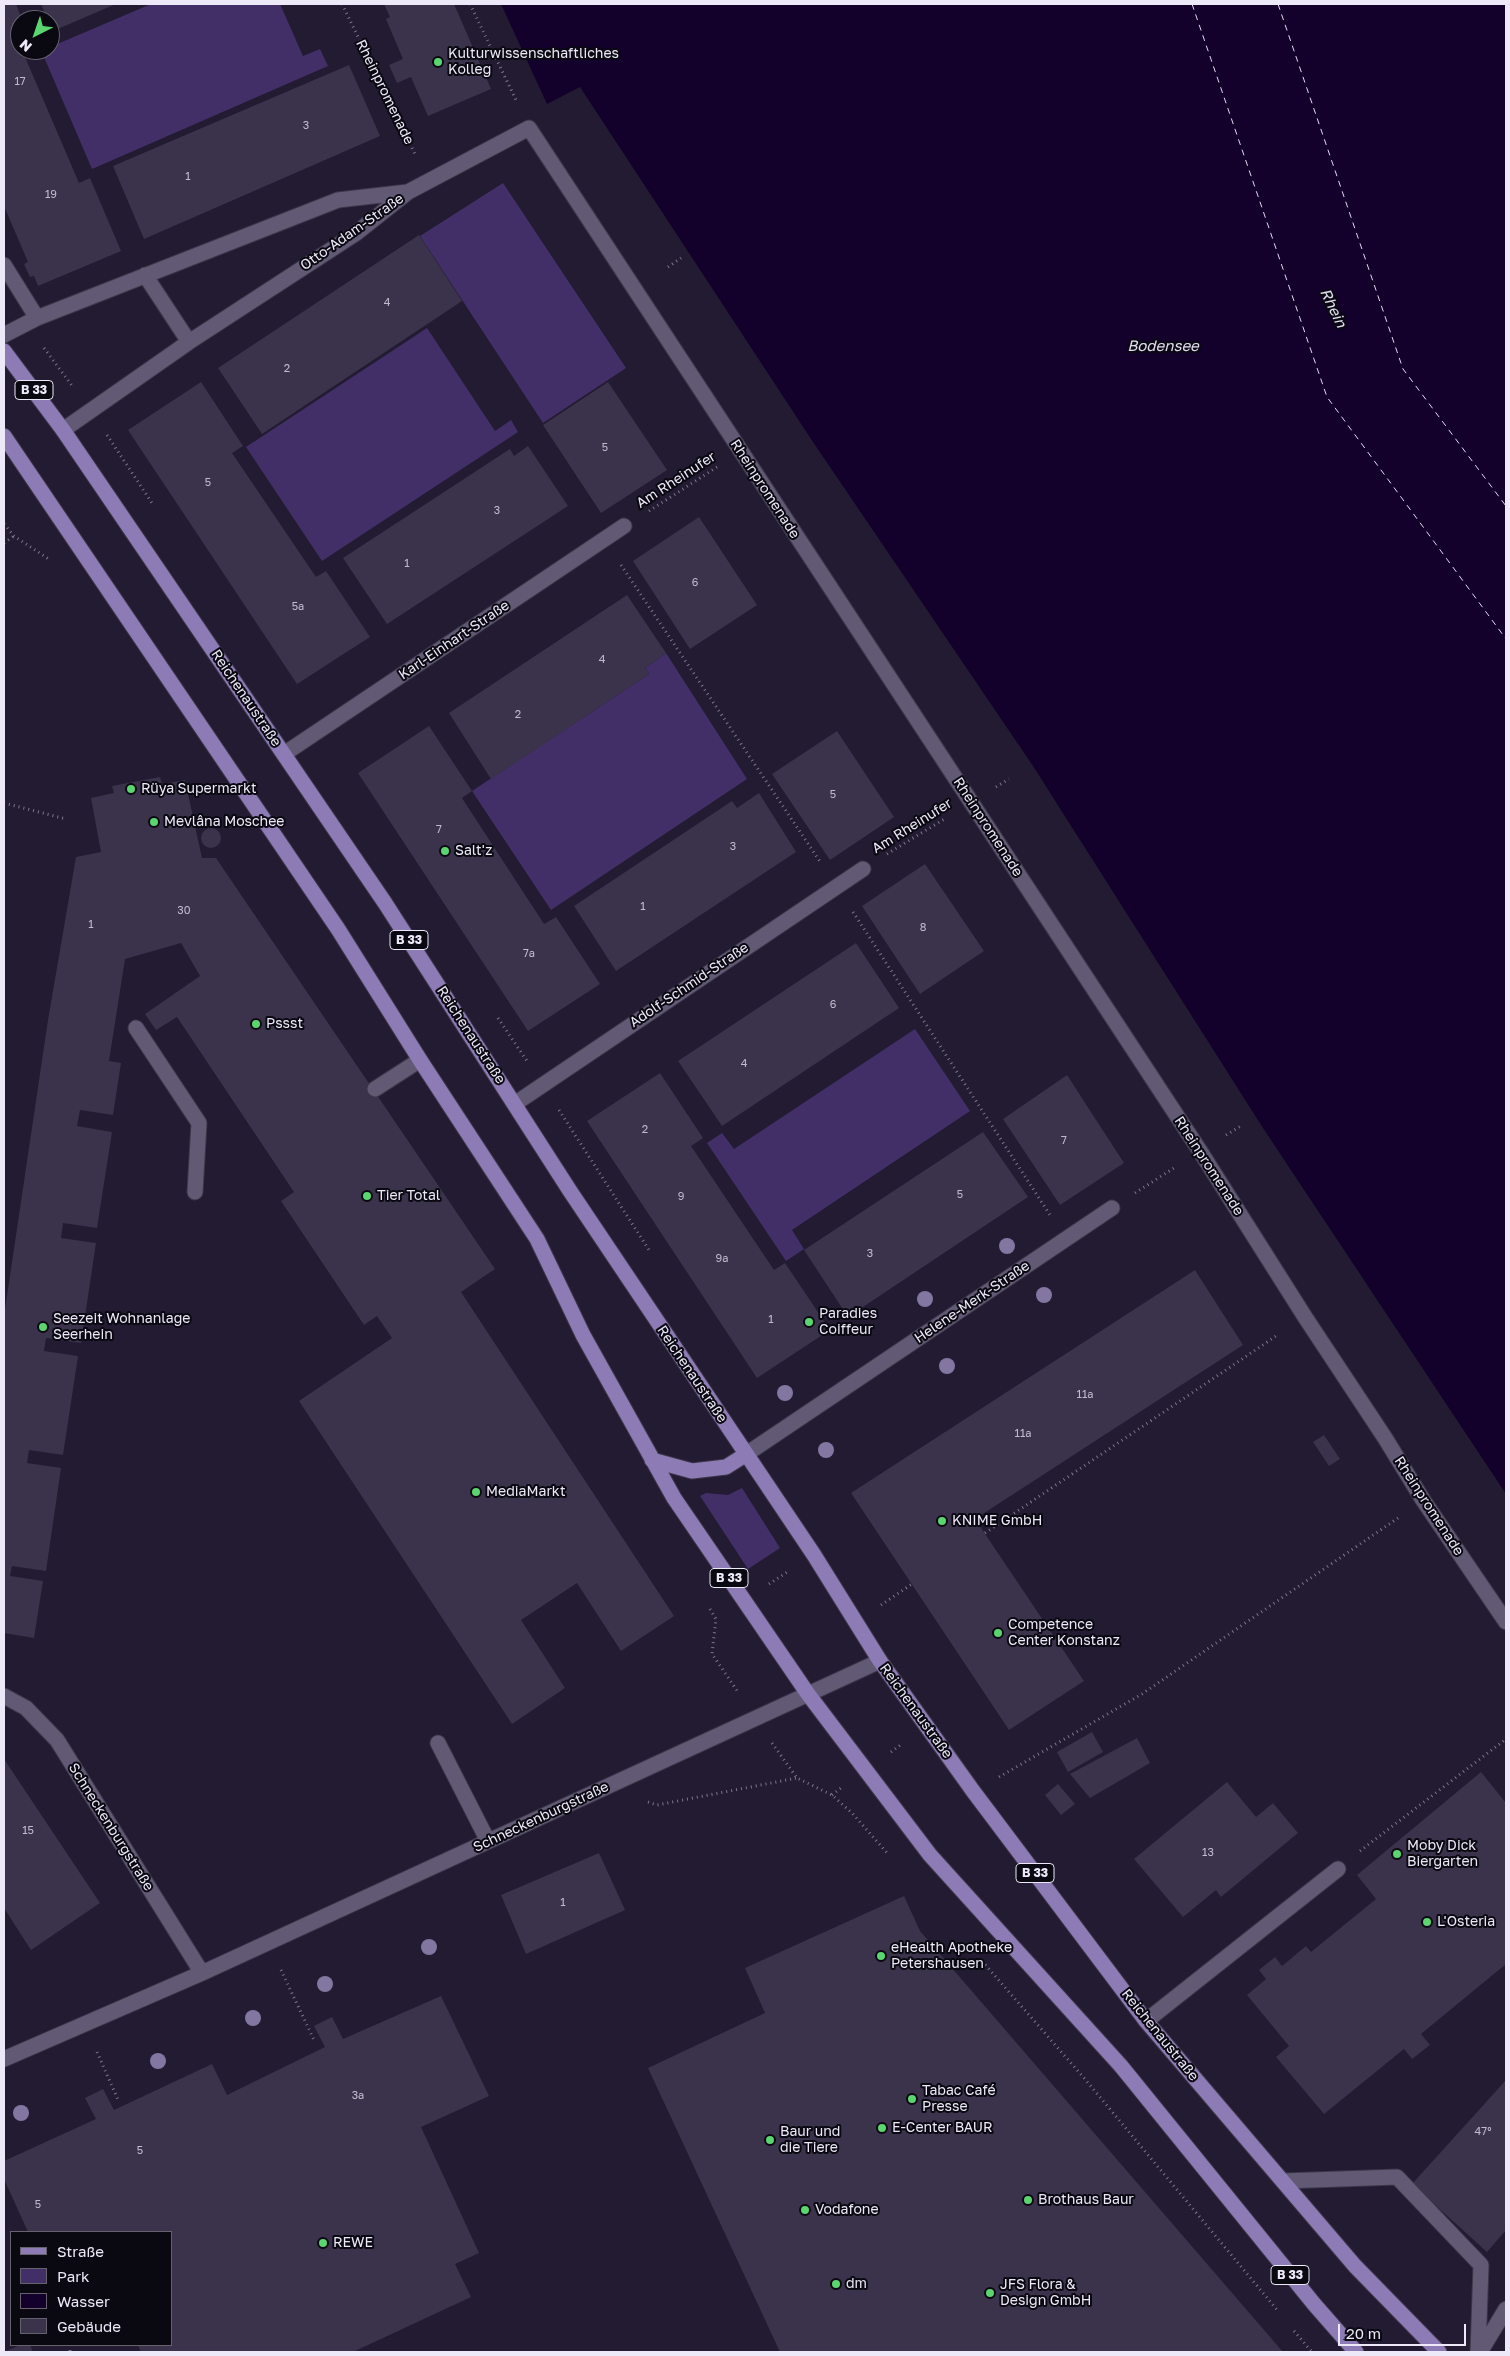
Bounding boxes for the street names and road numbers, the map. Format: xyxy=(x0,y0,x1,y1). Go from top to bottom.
street label: Rheinpromenade xyxy=(352,37,418,147)
street label: Otto-Adam-Straße xyxy=(297,190,407,274)
road number: B 33 xyxy=(15,380,53,400)
street label: Rheinpromenade xyxy=(727,436,803,542)
street label: Am Rheinufer xyxy=(633,448,719,512)
street label: Karl-Einhart-Straße xyxy=(396,597,512,683)
street label: Reichenaustraße xyxy=(207,646,285,750)
street label: Rheinpromenade xyxy=(950,774,1026,880)
street label: Am Rheinufer xyxy=(869,795,955,857)
road number: B 33 xyxy=(390,930,428,950)
street label: Adolf-Schmid-Straße xyxy=(626,939,752,1031)
street label: Reichenaustraße xyxy=(433,983,509,1087)
street label: Rheinpromenade xyxy=(1171,1113,1247,1219)
street label: Helene-Merk-Straße xyxy=(911,1257,1033,1347)
street label: Reichenaustraße xyxy=(653,1322,731,1426)
street label: Rheinpromenade xyxy=(1391,1453,1467,1559)
road number: B 33 xyxy=(710,1569,748,1588)
street label: Reichenaustraße xyxy=(876,1660,956,1762)
street label: Schneckenburgstraße xyxy=(65,1760,157,1894)
street label: Schneckenburgstraße xyxy=(471,1778,611,1856)
road number: B 33 xyxy=(1016,1864,1054,1882)
street label: Reichenaustraße xyxy=(1118,1986,1202,2084)
road number: B 33 xyxy=(1271,2266,1309,2284)

